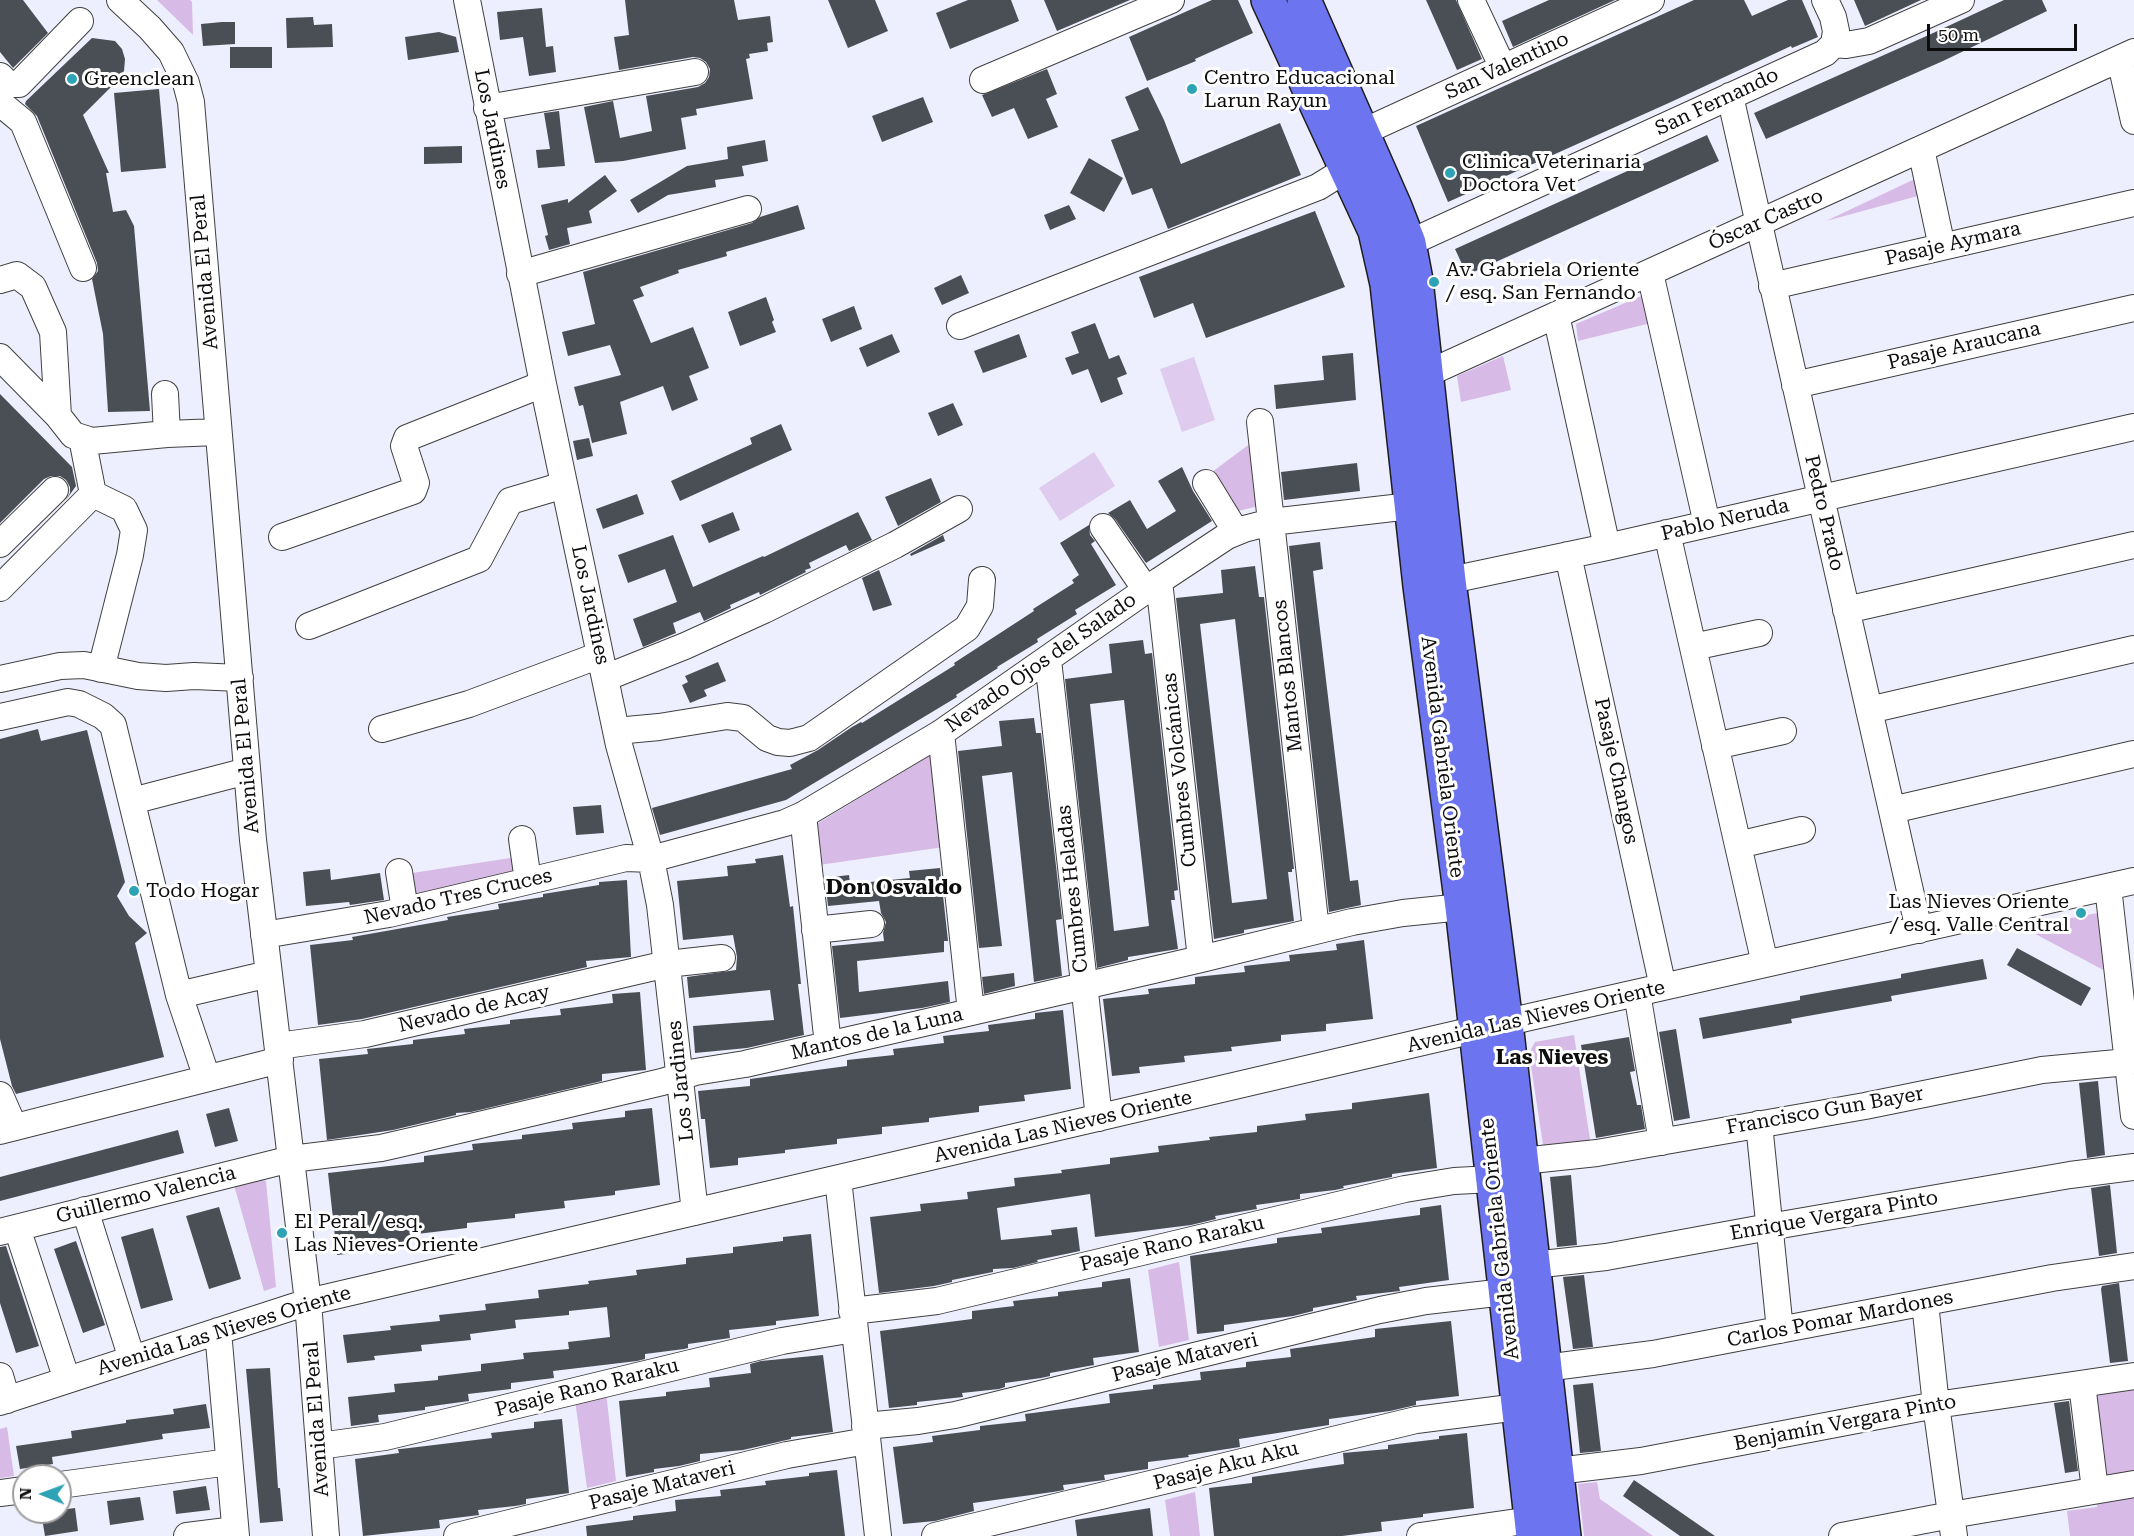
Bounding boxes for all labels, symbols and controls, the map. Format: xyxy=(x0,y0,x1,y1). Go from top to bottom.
scale bar xyxy=(1930,12,2080,50)
text: 50 m xyxy=(1938,24,1979,45)
street label: San Valentino xyxy=(1441,27,1573,105)
street label: San Fernando xyxy=(1651,63,1783,141)
place label: Centro Educacional Larun Rayun xyxy=(1204,66,1395,113)
place label: Greenclean xyxy=(84,67,195,91)
street label: Los Jardines xyxy=(469,67,515,191)
marker: Greenclean xyxy=(65,72,79,86)
marker: Centro Educacional Larun Rayun xyxy=(1185,82,1199,96)
place label: Clinica Veterinaria Doctora Vet xyxy=(1462,150,1641,197)
marker: Clinica Veterinaria Doctora Vet xyxy=(1443,166,1457,180)
street label: Óscar Castro xyxy=(1705,184,1827,256)
street label: Avenida El Peral xyxy=(186,193,224,351)
street label: Pasaje Aymara xyxy=(1883,217,2023,271)
place label: Av. Gabriela Oriente / esq. San Fernando xyxy=(1446,258,1639,305)
marker: Av. Gabriela Oriente / esq. San Fernando xyxy=(1427,275,1441,289)
street label: Pasaje Araucana xyxy=(1885,317,2043,375)
street label: Pedro Prado xyxy=(1799,453,1849,573)
street label: Pablo Neruda xyxy=(1659,494,1791,546)
street label: Los Jardines xyxy=(566,543,614,667)
street label: Nevado Ojos del Salado xyxy=(941,588,1141,738)
street label: Mantos Blancos xyxy=(1268,599,1308,753)
street label: Avenida Gabriela Oriente xyxy=(1415,635,1469,879)
street label: Cumbres Volcánicas xyxy=(1158,672,1202,868)
street label: Avenida El Peral xyxy=(227,677,265,835)
street label: Pasaje Changos xyxy=(1589,696,1643,846)
street label: Cumbres Heladas xyxy=(1052,804,1094,974)
street label: Nevado Tres Cruces xyxy=(362,864,554,930)
district label: Don Osvaldo xyxy=(826,875,962,901)
place label: Todo Hogar xyxy=(146,879,259,903)
marker: Todo Hogar xyxy=(127,884,141,898)
place label: Las Nieves Oriente / esq. Valle Central xyxy=(1889,890,2069,937)
marker: Las Nieves Oriente / esq. Valle Central xyxy=(2074,906,2088,920)
street label: Avenida Las Nieves Oriente xyxy=(1405,976,1667,1058)
street label: Nevado de Acay xyxy=(396,980,552,1038)
street label: Mantos de la Luna xyxy=(788,1002,966,1066)
street label: Los Jardines xyxy=(663,1019,699,1143)
district label: Las Nieves xyxy=(1496,1045,1608,1071)
street label: Francisco Gun Bayer xyxy=(1724,1082,1926,1140)
street label: Avenida Las Nieves Oriente xyxy=(932,1086,1194,1168)
street label: Avenida Gabriela Oriente xyxy=(1475,1117,1525,1361)
street label: Guillermo Valencia xyxy=(54,1161,238,1229)
street label: Enrique Vergara Pinto xyxy=(1728,1186,1940,1246)
place label: El Peral / esq. Las Nieves-Oriente xyxy=(294,1210,478,1257)
street label: Pasaje Rano Raraku xyxy=(1077,1211,1267,1277)
marker: El Peral / esq. Las Nieves-Oriente xyxy=(275,1226,289,1240)
street label: Avenida Las Nieves Oriente xyxy=(94,1281,354,1381)
street label: Carlos Pomar Mardones xyxy=(1725,1285,1955,1353)
street label: Pasaje Mataveri xyxy=(1110,1328,1260,1388)
street label: Avenida El Peral xyxy=(300,1340,334,1498)
street label: Pasaje Rano Raraku xyxy=(493,1354,681,1422)
street label: Benjamín Vergara Pinto xyxy=(1732,1390,1958,1456)
street label: Pasaje Aku Aku xyxy=(1151,1436,1301,1496)
street label: Pasaje Mataveri xyxy=(587,1456,737,1516)
north arrow xyxy=(12,1464,72,1524)
text: N xyxy=(16,1487,35,1500)

